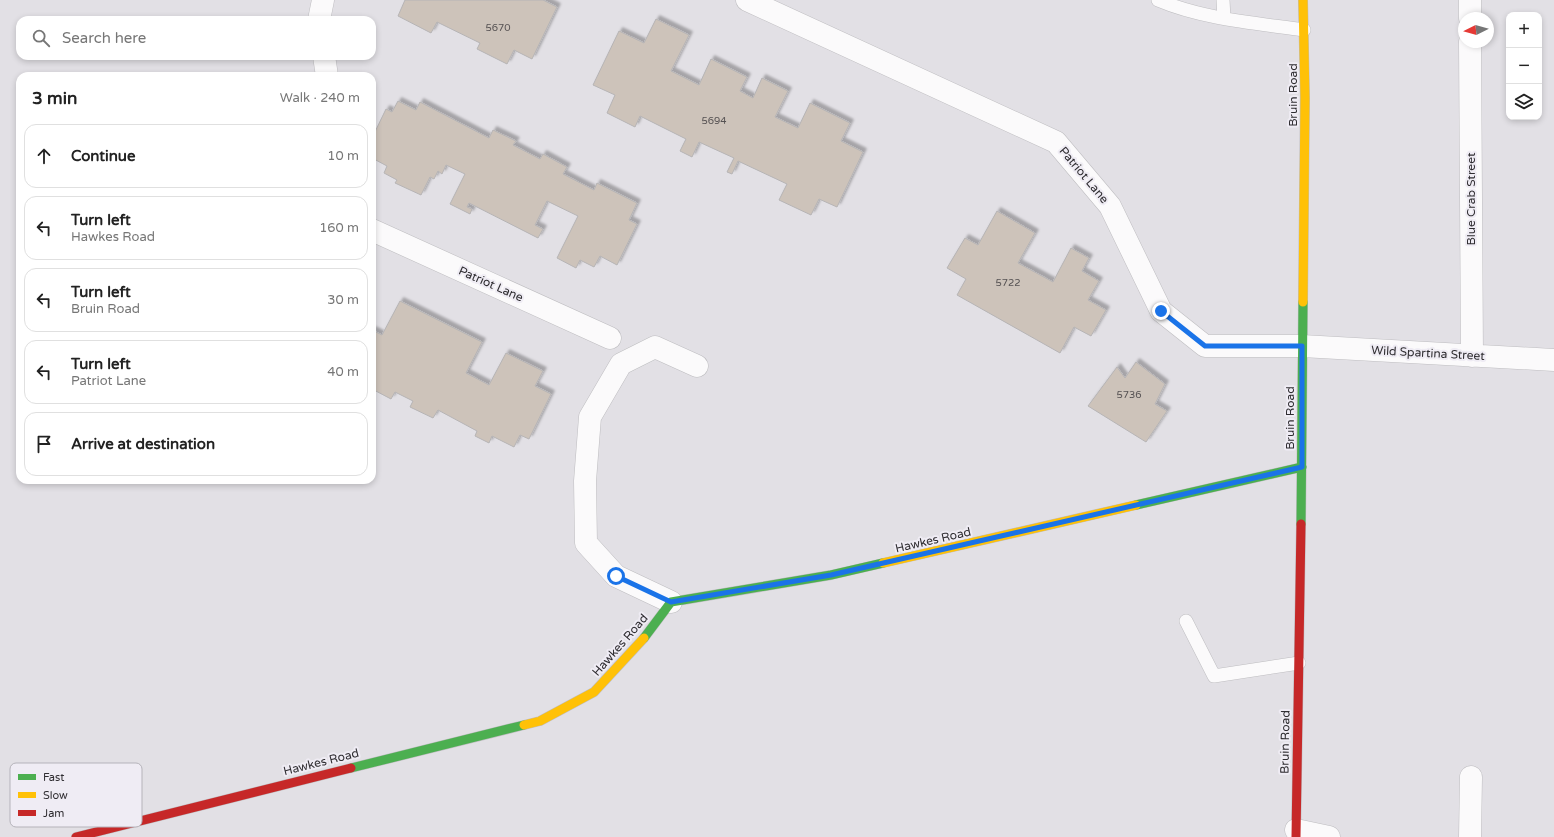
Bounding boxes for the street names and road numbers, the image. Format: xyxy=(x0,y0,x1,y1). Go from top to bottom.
street label: Bruin Road xyxy=(1286,63,1300,127)
street label: Patriot Lane xyxy=(1056,144,1112,206)
street label: Blue Crab Street xyxy=(1464,152,1478,246)
street label: Patriot Lane xyxy=(457,264,526,305)
street label: Wild Spartina Street xyxy=(1371,343,1486,363)
street label: Bruin Road xyxy=(1283,386,1297,450)
street label: Hawkes Road xyxy=(894,524,972,556)
street label: Hawkes Road xyxy=(589,611,651,679)
street label: Bruin Road xyxy=(1277,710,1293,774)
street label: Hawkes Road xyxy=(282,746,360,778)

